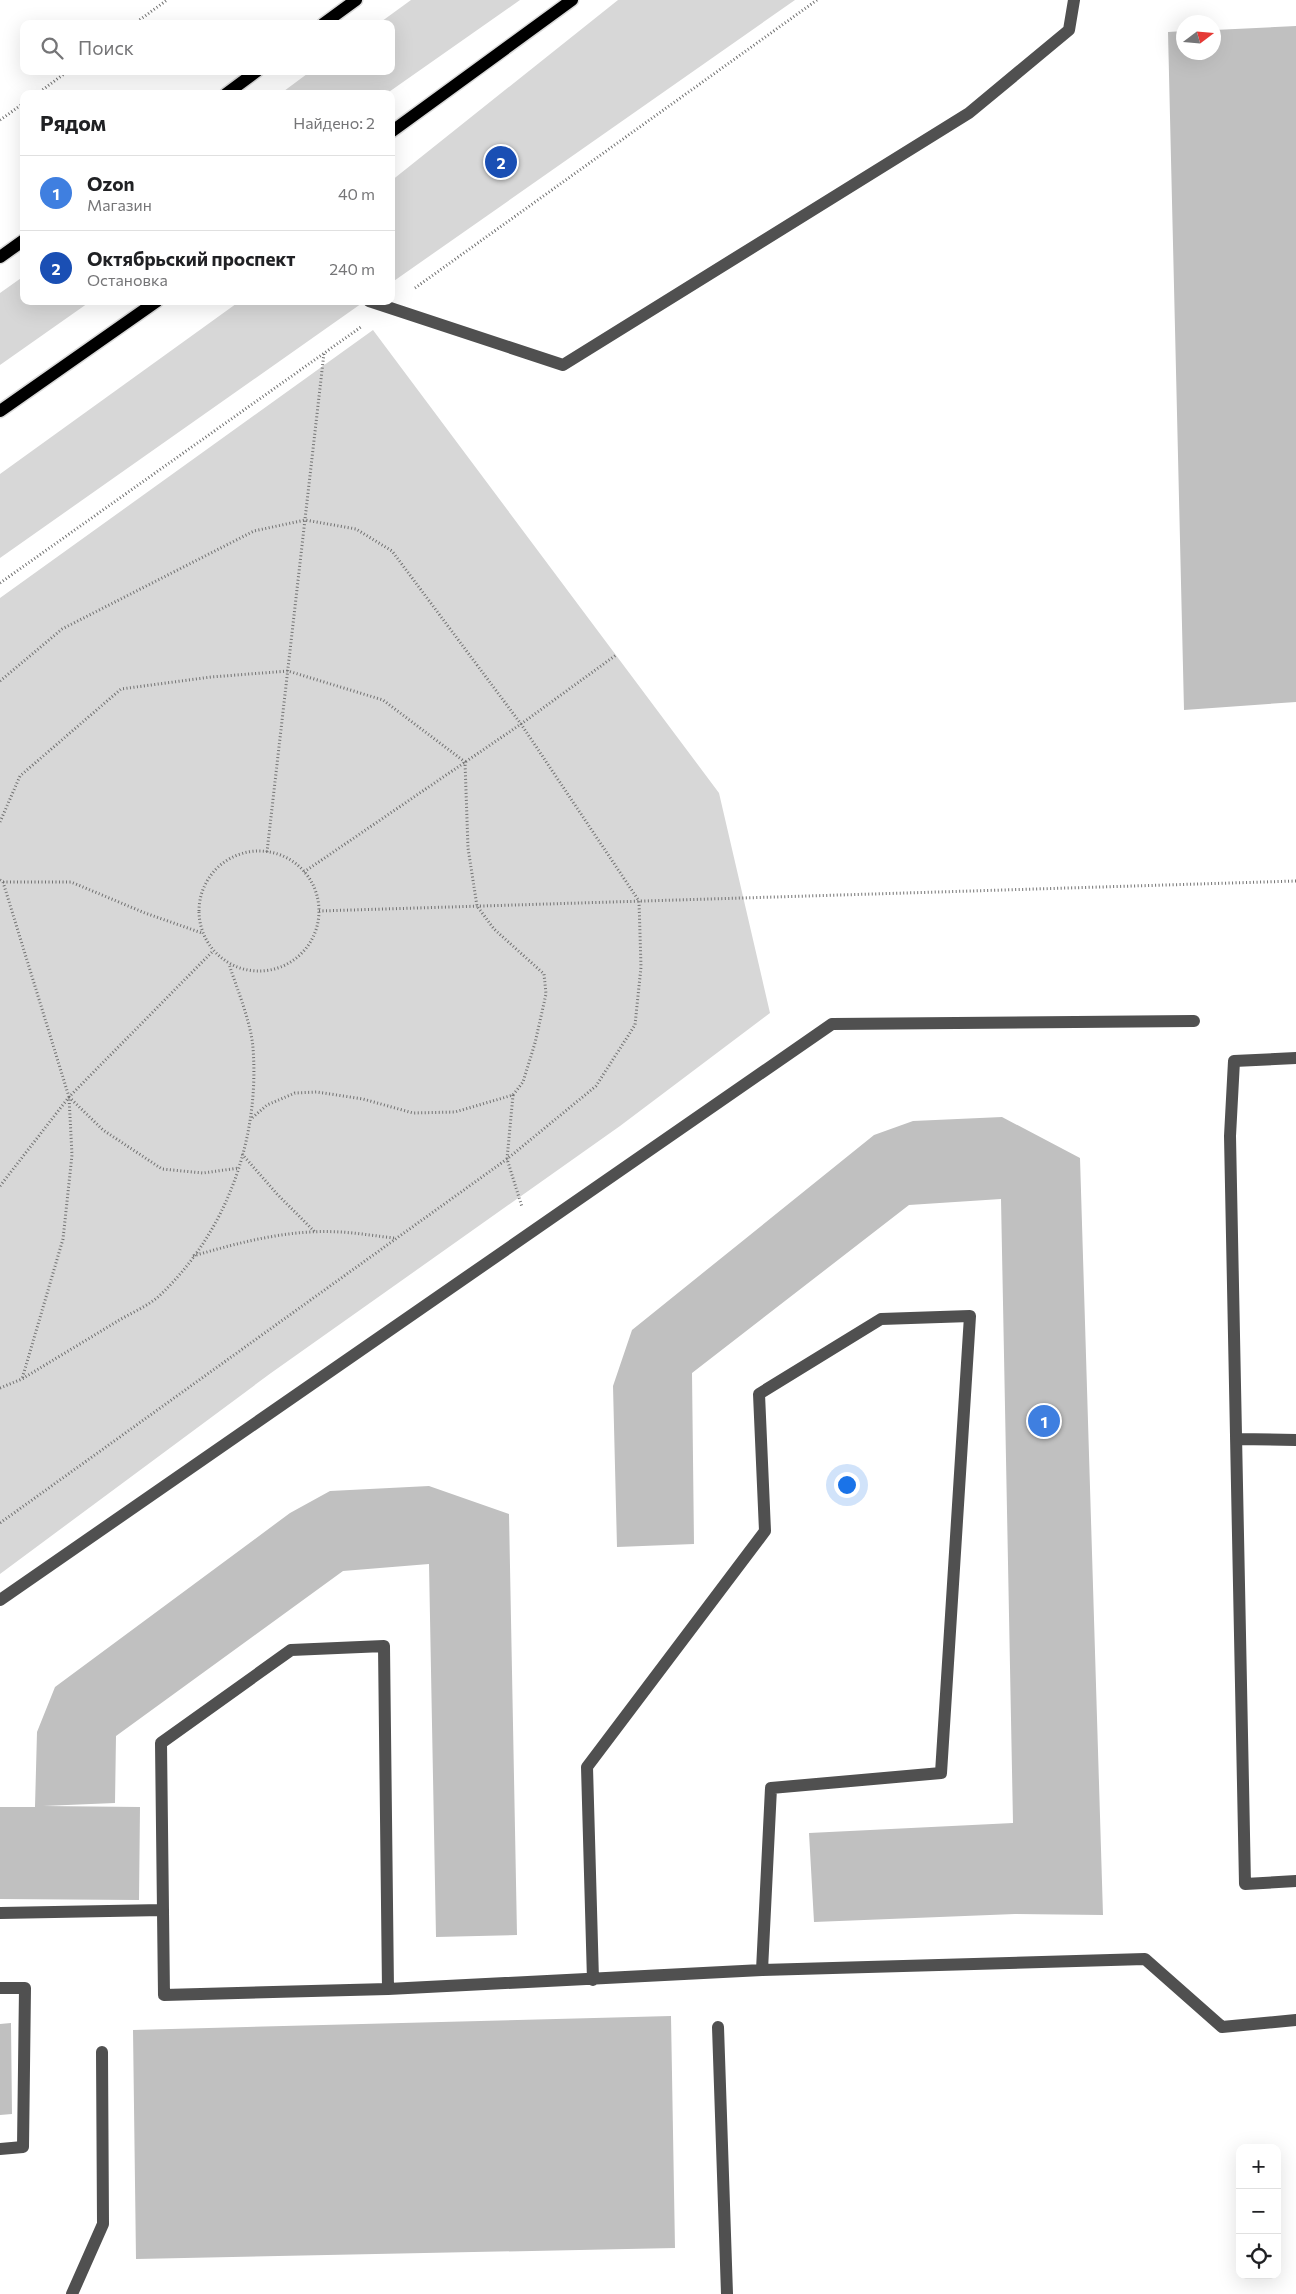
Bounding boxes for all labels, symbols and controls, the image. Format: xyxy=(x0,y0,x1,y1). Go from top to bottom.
north arrow xyxy=(1176,15,1221,60)
search box xyxy=(20,20,395,75)
icon: search xyxy=(38,34,66,62)
text: Поиск xyxy=(78,36,134,59)
text: Рядом xyxy=(40,110,106,135)
text: Найдено: 2 xyxy=(293,113,375,132)
pin: 2 xyxy=(485,143,517,181)
text: Ozon xyxy=(87,172,135,195)
text: 1 xyxy=(52,184,60,203)
text: 40 m xyxy=(338,184,375,203)
text: Магазин xyxy=(87,195,152,214)
text: Октябрьский проспект xyxy=(87,247,295,270)
text: 2 xyxy=(51,259,61,278)
text: 240 m xyxy=(329,259,375,278)
text: Остановка xyxy=(87,270,168,289)
pin: 1 xyxy=(1028,1402,1060,1440)
your location xyxy=(834,1472,860,1498)
map controls xyxy=(1236,2144,1281,2279)
button: + xyxy=(1236,2144,1281,2189)
button: − xyxy=(1236,2189,1281,2234)
button: locate xyxy=(1236,2234,1281,2279)

